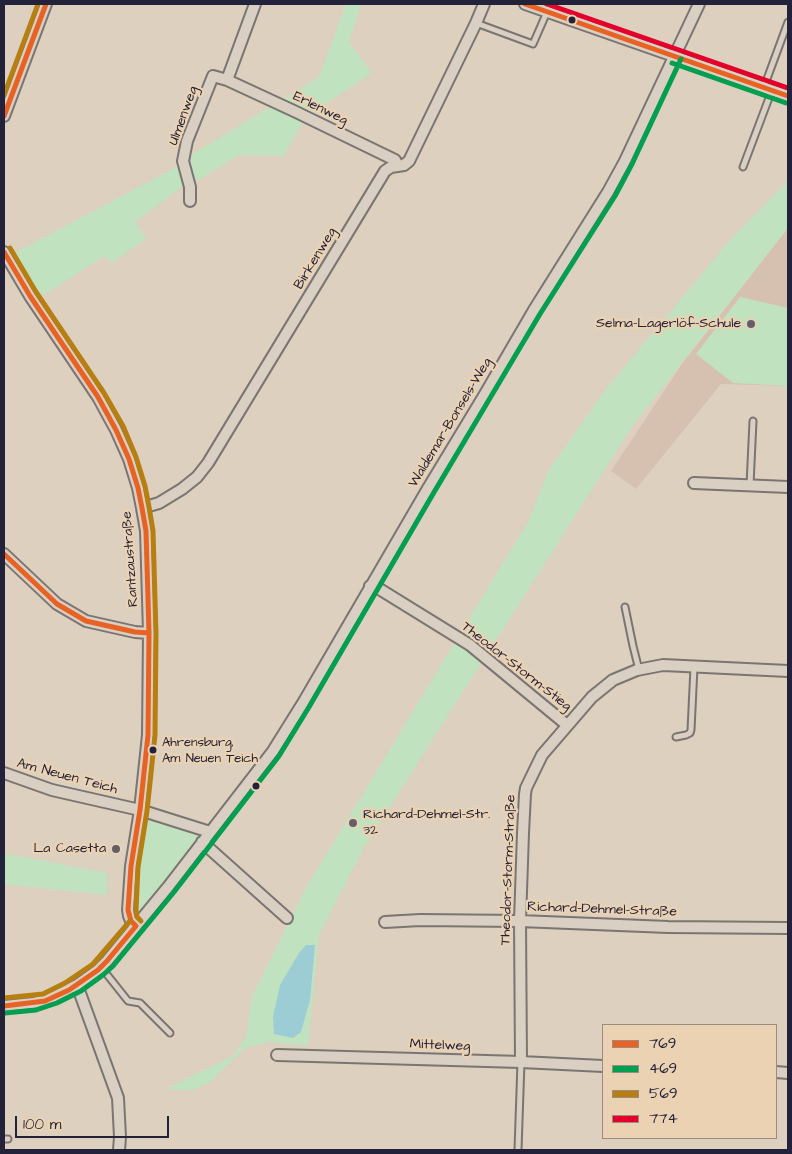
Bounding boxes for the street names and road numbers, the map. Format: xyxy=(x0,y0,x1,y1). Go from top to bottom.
street label: Ulmenweg xyxy=(166,84,202,148)
street label: Erlenweg xyxy=(290,89,350,129)
street label: Birkenweg xyxy=(291,225,341,293)
street label: Waldemar-Bonsels-Weg xyxy=(406,355,496,491)
street label: Rantzaustraße xyxy=(119,511,143,607)
street label: Theodor-Storm-Stieg xyxy=(458,619,574,715)
street label: Am Neuen Teich xyxy=(15,756,119,798)
street label: Theodor-Storm-Straße xyxy=(498,794,520,946)
street label: Richard-Dehmel-Straße xyxy=(527,899,677,921)
street label: Mittelweg xyxy=(409,1037,471,1055)

